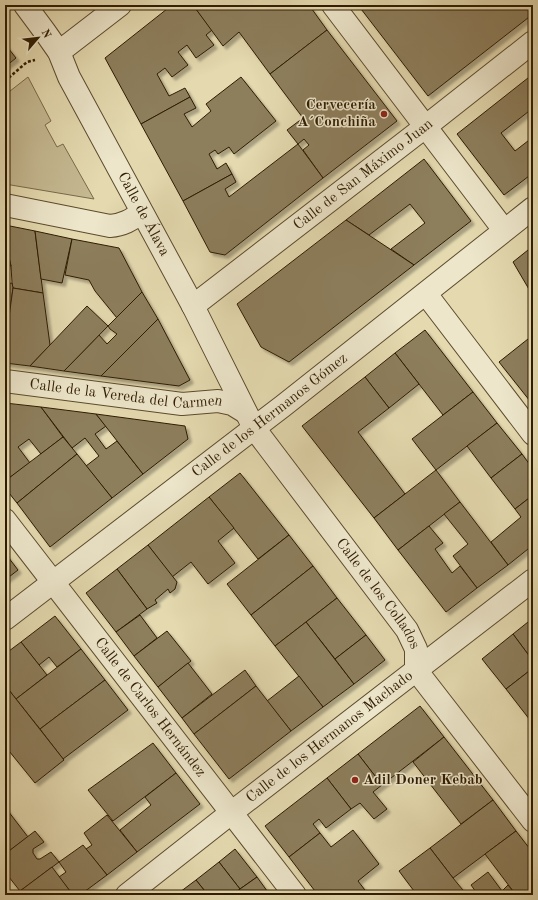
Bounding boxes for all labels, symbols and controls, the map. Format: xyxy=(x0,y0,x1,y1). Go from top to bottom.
north arrow xyxy=(18,18,58,58)
text: N xyxy=(39,28,53,41)
place label: Cervecería A´Conchiña xyxy=(297,98,376,130)
marker: Cervecería A´Conchiña xyxy=(379,109,389,119)
street label: Calle de San Máximo Juan xyxy=(291,116,436,233)
street label: Calle de Álava xyxy=(115,170,172,259)
street label: Calle de los Hermanos Gómez xyxy=(189,351,350,480)
street label: Calle de la Vereda del Carmen xyxy=(29,377,224,411)
street label: Calle de los Collados xyxy=(333,536,422,651)
street label: Calle de Carlos Hernández xyxy=(92,635,208,780)
street label: Calle de los Hermanos Machado xyxy=(244,668,416,806)
place label: Adil Doner Kebab xyxy=(363,773,483,788)
marker: Adil Doner Kebab xyxy=(350,775,360,785)

